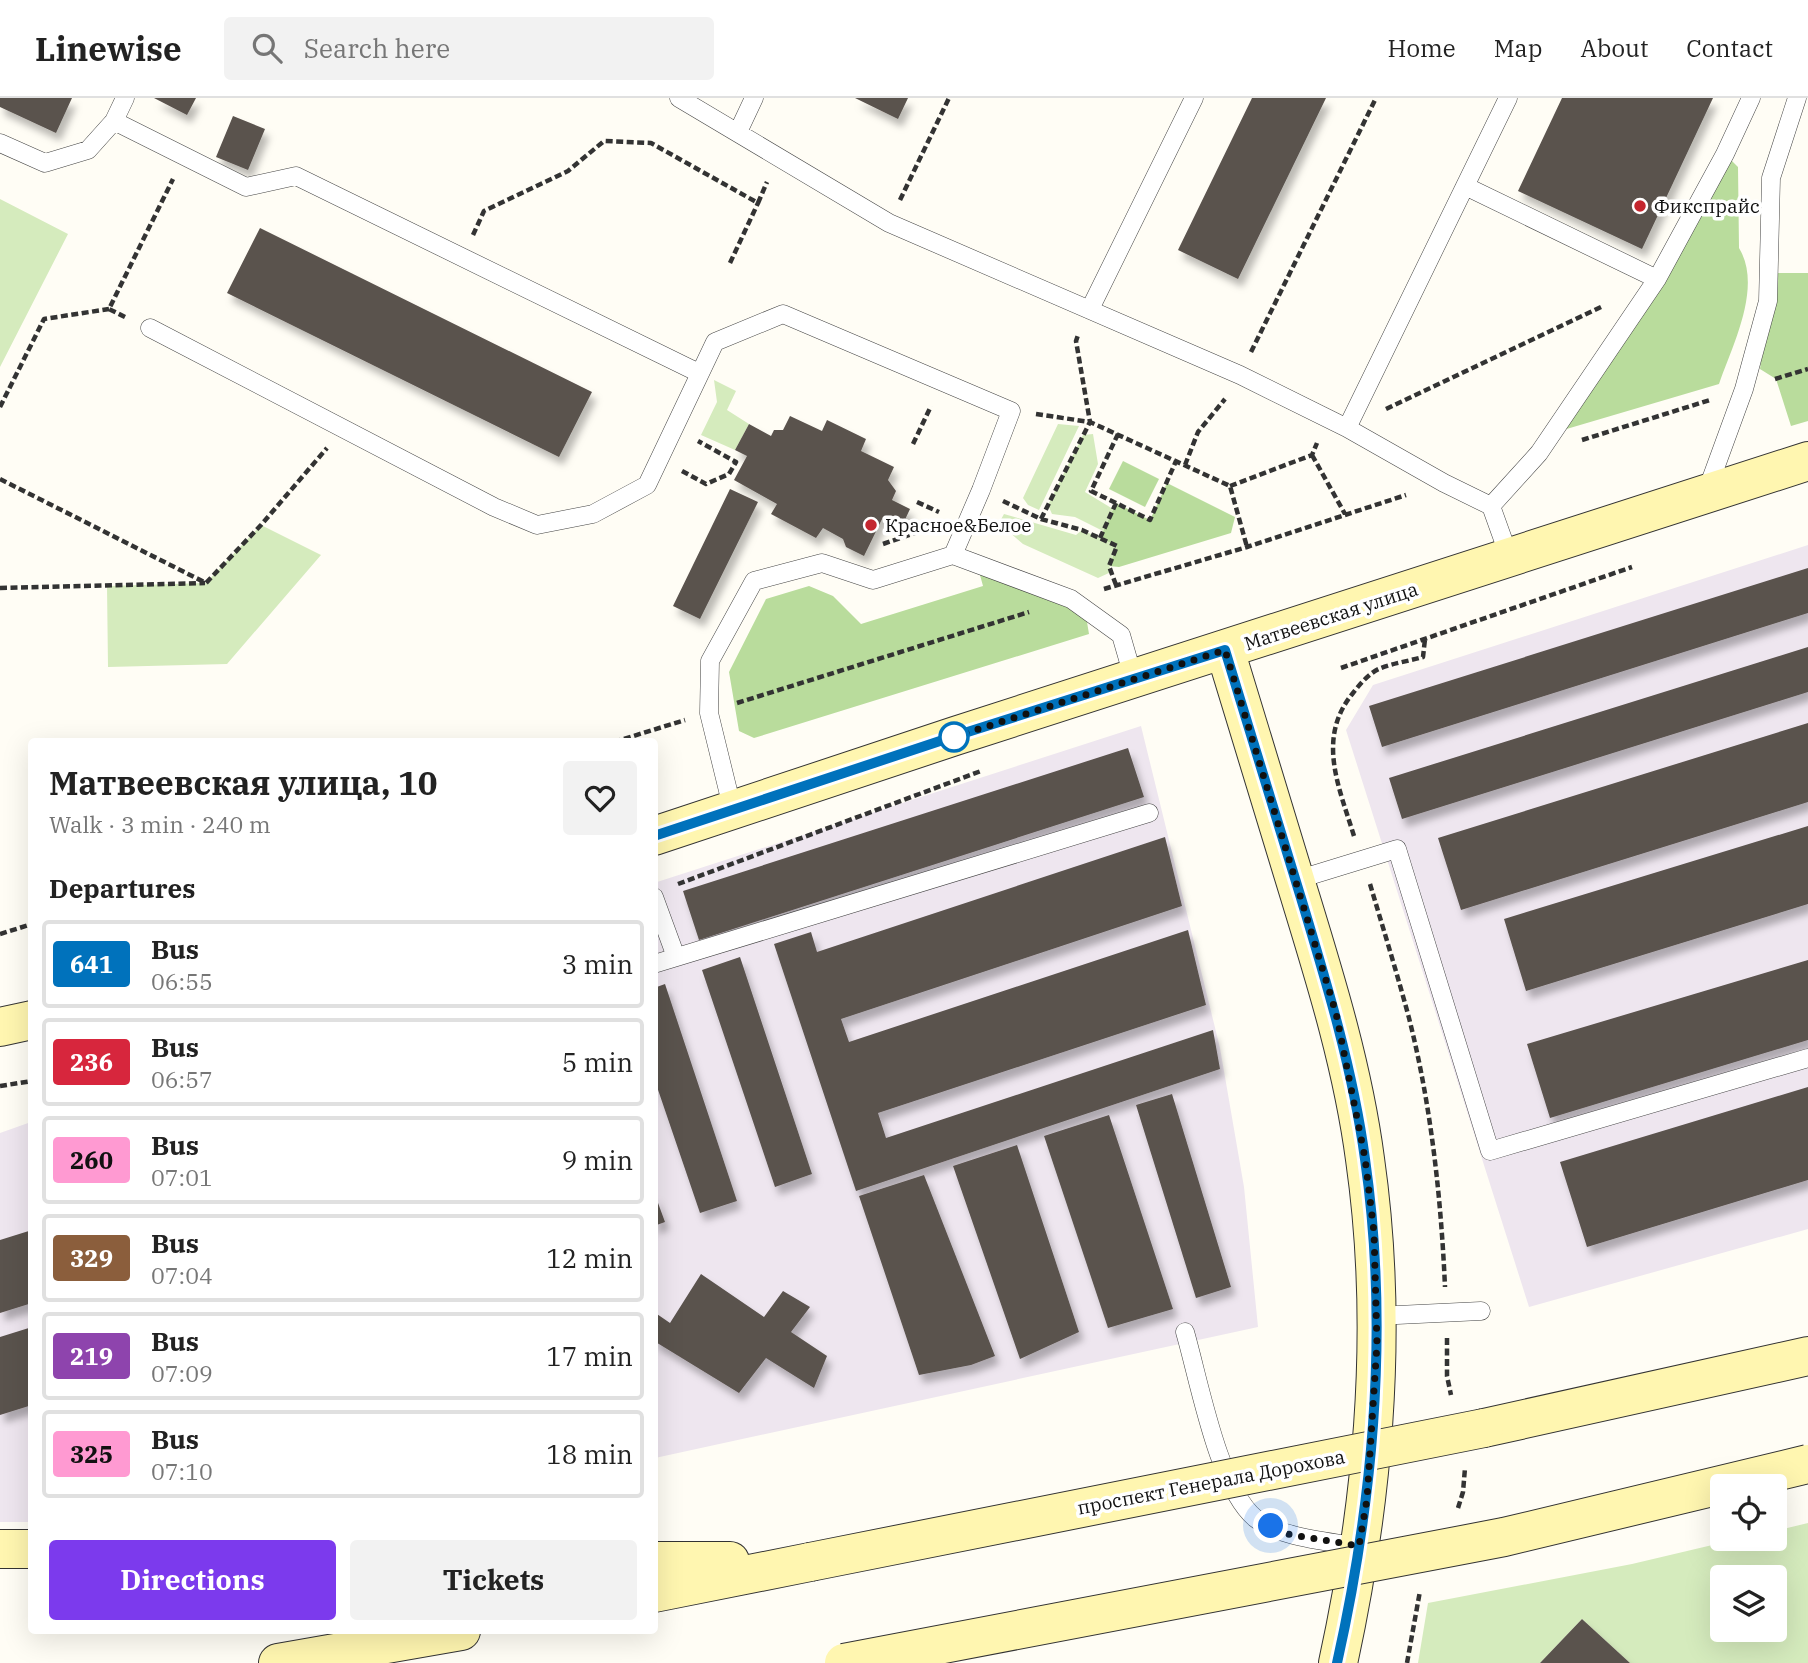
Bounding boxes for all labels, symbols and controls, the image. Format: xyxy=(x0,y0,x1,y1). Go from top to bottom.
search box xyxy=(224,17,714,80)
text: Linewise xyxy=(35,27,182,70)
icon: search xyxy=(248,29,286,67)
text: Search here xyxy=(304,31,450,65)
text: Home xyxy=(1388,32,1456,64)
text: Map xyxy=(1494,32,1542,64)
text: About xyxy=(1580,32,1648,64)
text: Contact xyxy=(1686,32,1773,64)
place label: Фикспрайс xyxy=(1654,194,1760,218)
marker: Фикспрайс xyxy=(1632,198,1648,214)
place label: Красное&Белое xyxy=(885,513,1031,537)
marker: Красное&Белое xyxy=(863,517,879,533)
street label: Матвеевская улица xyxy=(1241,577,1421,655)
unlabelled marker xyxy=(939,722,969,752)
text: Матвеевская улица, 10 xyxy=(49,761,438,804)
button: heart xyxy=(563,761,637,835)
text: Walk · 3 min · 240 m xyxy=(49,809,271,839)
text: Departures xyxy=(49,871,195,905)
text: Bus xyxy=(151,932,199,966)
text: 3 min xyxy=(562,947,633,981)
text: 641 xyxy=(70,948,113,980)
text: 06:55 xyxy=(151,966,213,996)
text: Bus xyxy=(151,1030,199,1064)
text: 5 min xyxy=(562,1045,633,1079)
text: 236 xyxy=(70,1046,113,1078)
text: 06:57 xyxy=(151,1064,213,1094)
text: Bus xyxy=(151,1128,199,1162)
text: 9 min xyxy=(562,1143,633,1177)
text: 260 xyxy=(70,1144,113,1176)
text: 07:01 xyxy=(151,1162,213,1192)
text: Bus xyxy=(151,1226,199,1260)
text: 12 min xyxy=(546,1241,633,1275)
text: 329 xyxy=(70,1242,113,1274)
text: 07:04 xyxy=(151,1260,213,1290)
text: Bus xyxy=(151,1324,199,1358)
text: 17 min xyxy=(546,1339,633,1373)
text: 219 xyxy=(70,1340,113,1372)
text: 07:09 xyxy=(151,1358,213,1388)
text: Bus xyxy=(151,1422,199,1456)
text: 18 min xyxy=(546,1437,633,1471)
text: 325 xyxy=(70,1438,113,1470)
street label: проспект Генерала Дорохова xyxy=(1075,1444,1347,1520)
text: 07:10 xyxy=(151,1456,213,1486)
map controls xyxy=(1710,1474,1787,1642)
button: locate xyxy=(1710,1474,1787,1551)
your location xyxy=(1253,1508,1288,1543)
button: Directions xyxy=(49,1540,336,1620)
button: Tickets xyxy=(350,1540,637,1620)
button: layers xyxy=(1710,1565,1787,1642)

